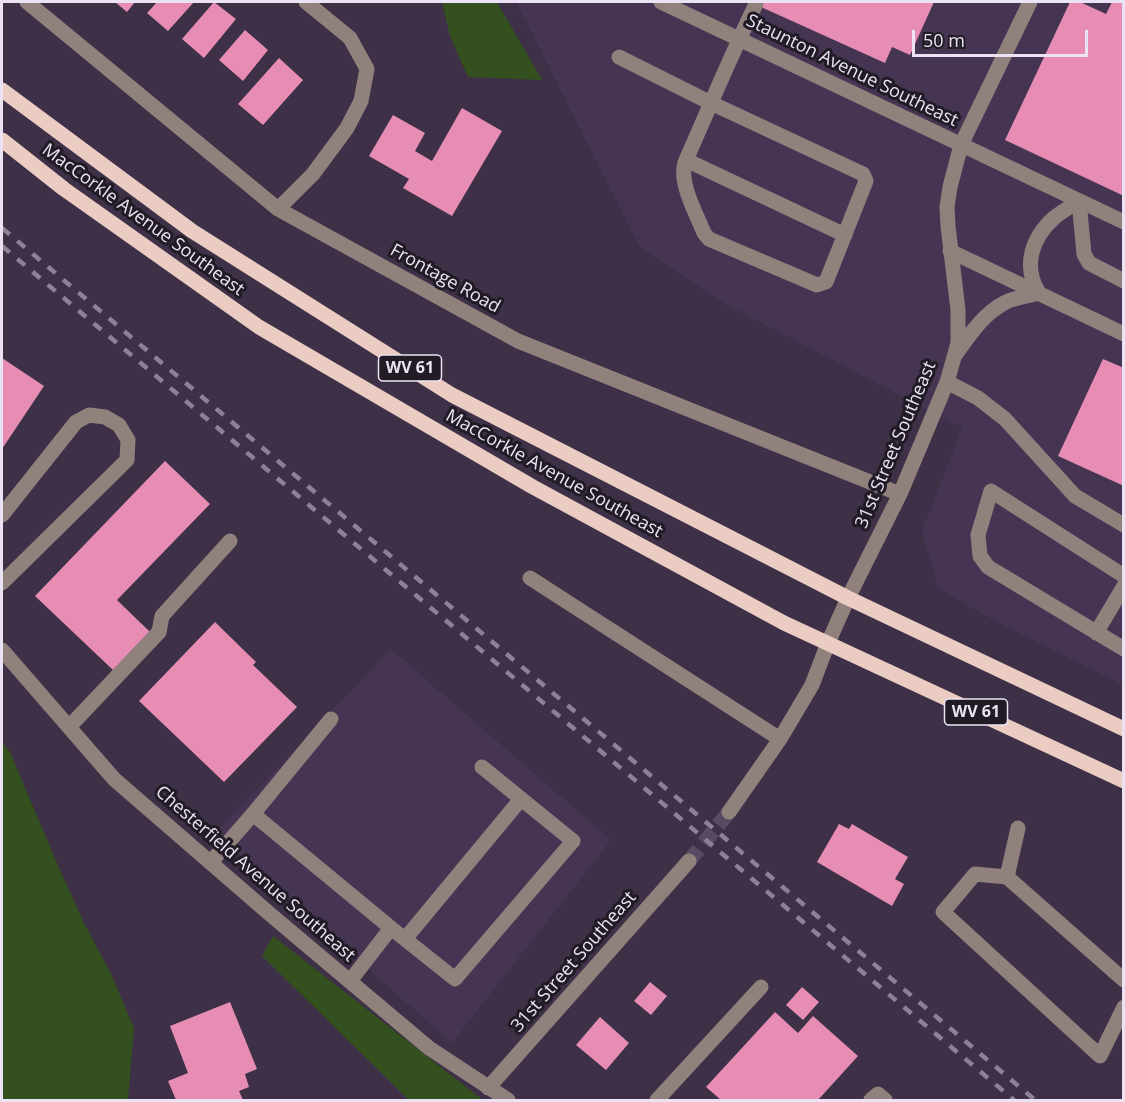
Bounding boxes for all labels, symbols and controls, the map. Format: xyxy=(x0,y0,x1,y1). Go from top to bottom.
street label: Staunton Avenue Southeast xyxy=(743,10,961,132)
scale bar xyxy=(915,18,1090,56)
text: 50 m xyxy=(923,28,965,52)
street label: MacCorkle Avenue Southeast xyxy=(38,139,248,301)
street label: Frontage Road xyxy=(386,240,504,318)
road number: WV 61 xyxy=(378,355,442,381)
street label: 31st Street Southeast xyxy=(851,358,941,532)
street label: MacCorkle Avenue Southeast xyxy=(442,405,666,543)
road number: WV 61 xyxy=(944,699,1008,725)
street label: Chesterfield Avenue Southeast xyxy=(151,781,359,967)
street label: 31st Street Southeast xyxy=(507,887,641,1037)

